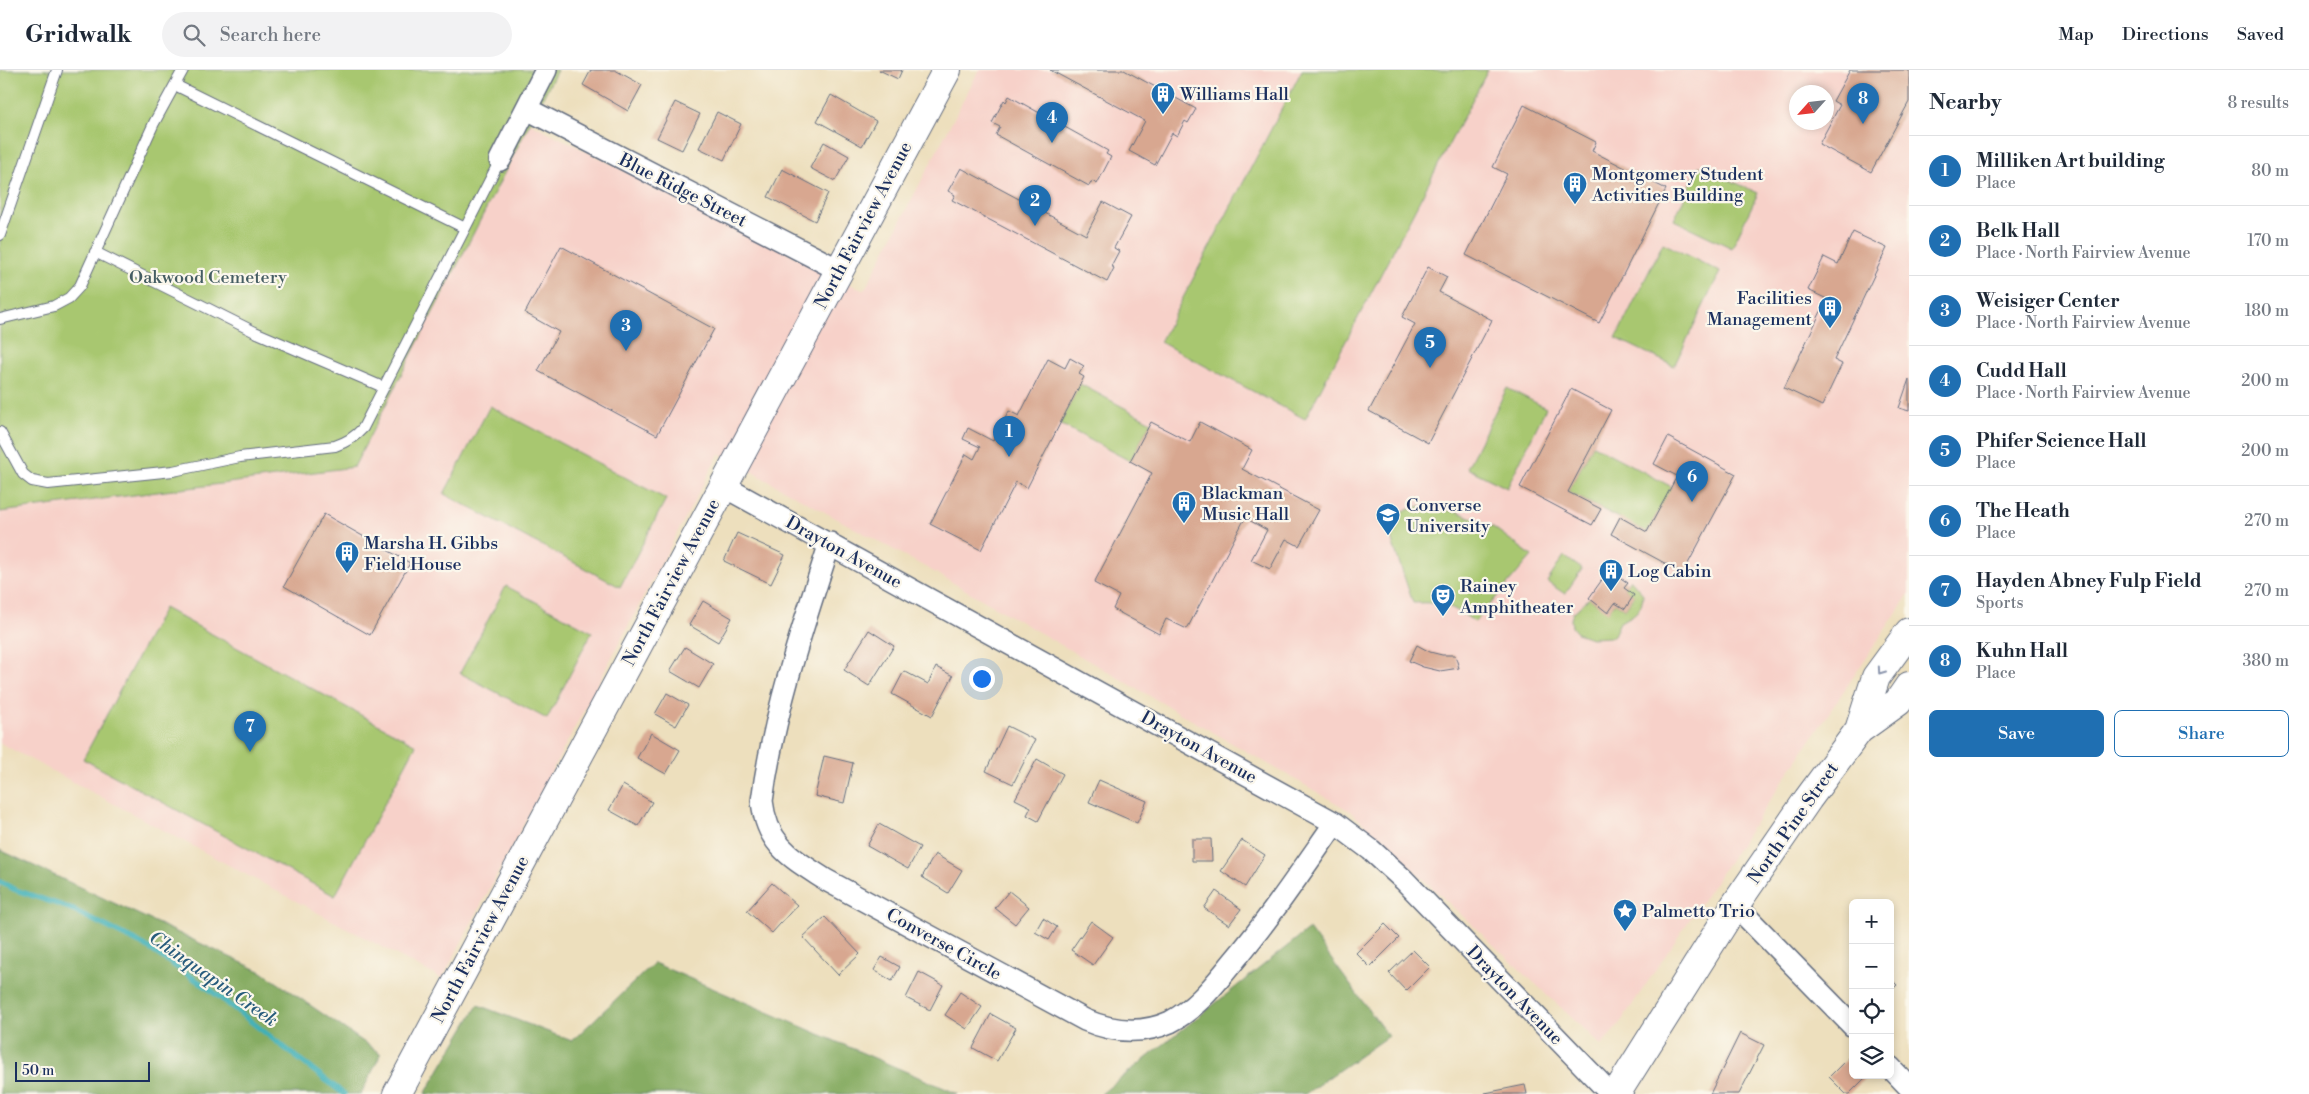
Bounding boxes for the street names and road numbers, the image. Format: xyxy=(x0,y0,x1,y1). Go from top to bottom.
street label: North Fairview Avenue xyxy=(810,138,917,313)
street label: Blue Ridge Street xyxy=(614,148,751,233)
street label: North Fairview Avenue xyxy=(618,495,725,670)
street label: Drayton Avenue xyxy=(782,511,906,594)
street label: Drayton Avenue xyxy=(1137,706,1261,789)
street label: North Pine Street xyxy=(1743,758,1844,889)
street label: North Fairview Avenue xyxy=(427,852,534,1027)
street label: Converse Circle xyxy=(882,903,1006,986)
street label: Drayton Avenue xyxy=(1461,941,1568,1050)

